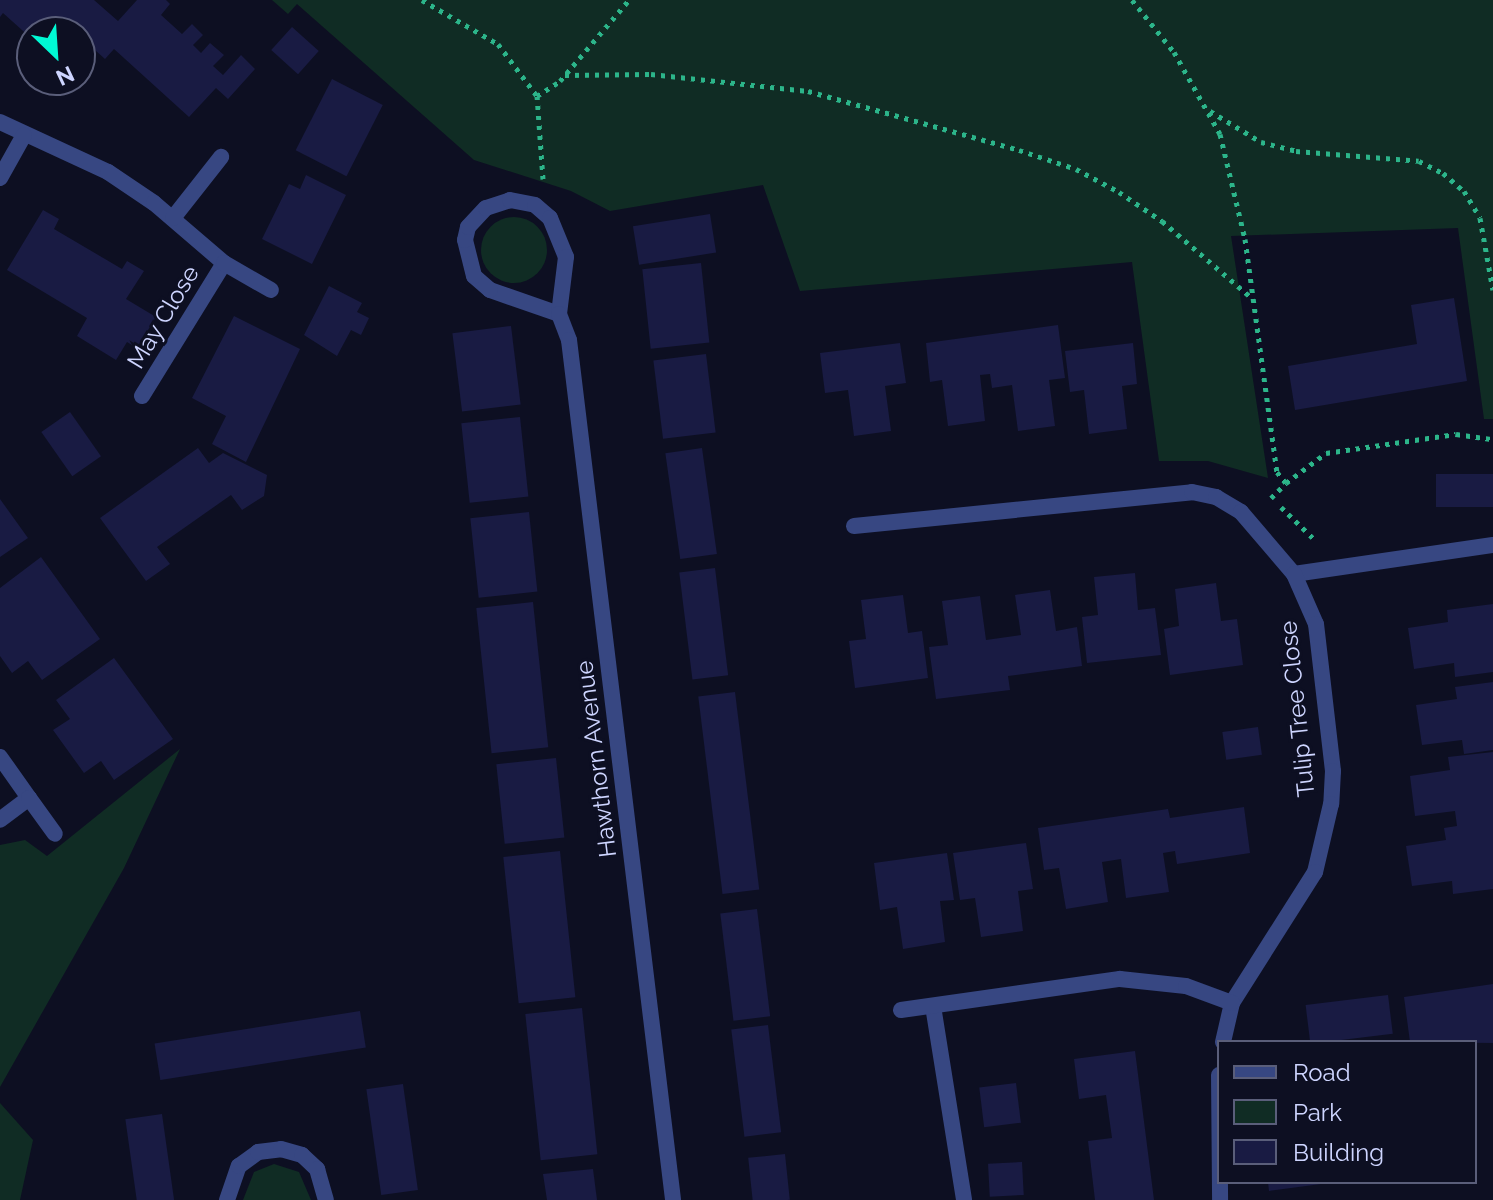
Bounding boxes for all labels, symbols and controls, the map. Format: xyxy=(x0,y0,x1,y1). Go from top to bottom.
north arrow xyxy=(16,16,96,96)
text: N xyxy=(52,61,78,91)
street label: May Close xyxy=(121,260,205,374)
street label: Tulip Tree Close xyxy=(1273,619,1321,799)
street label: Hawthorn Avenue xyxy=(570,659,622,859)
legend xyxy=(1217,1040,1477,1184)
text: Road xyxy=(1293,1058,1351,1087)
text: Park xyxy=(1293,1098,1342,1127)
text: Building xyxy=(1293,1138,1384,1167)

